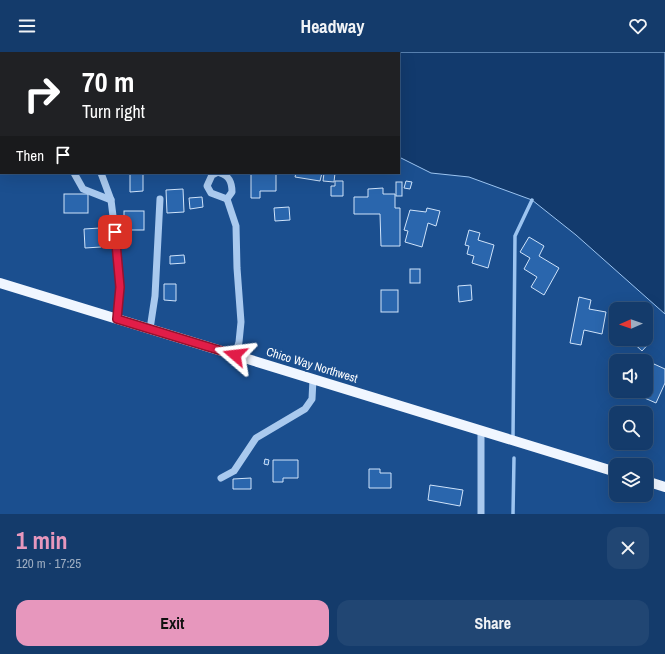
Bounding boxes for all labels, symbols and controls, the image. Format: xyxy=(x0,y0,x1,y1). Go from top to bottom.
text: Headway xyxy=(301,14,365,39)
icon: menu xyxy=(16,15,38,37)
icon: heart xyxy=(627,15,649,37)
text: 70 m xyxy=(82,63,134,101)
icon: right xyxy=(16,68,68,120)
text: Turn right xyxy=(82,99,145,124)
icon: arrive xyxy=(52,144,74,166)
text: Then xyxy=(16,145,44,166)
pin xyxy=(98,215,132,249)
icon: arrive xyxy=(104,221,126,243)
north arrow xyxy=(609,302,653,346)
map controls xyxy=(609,302,653,502)
position arrow xyxy=(214,334,256,376)
street label: Chico Way Northwest xyxy=(264,343,360,387)
button: sound xyxy=(609,354,653,398)
button: search xyxy=(609,406,653,450)
button: layers xyxy=(609,458,653,502)
text: 1 min xyxy=(16,524,67,556)
button: close xyxy=(607,527,649,569)
text: 120 m · 17:25 xyxy=(16,555,81,572)
button: Exit xyxy=(16,600,329,646)
button: Share xyxy=(337,600,649,646)

